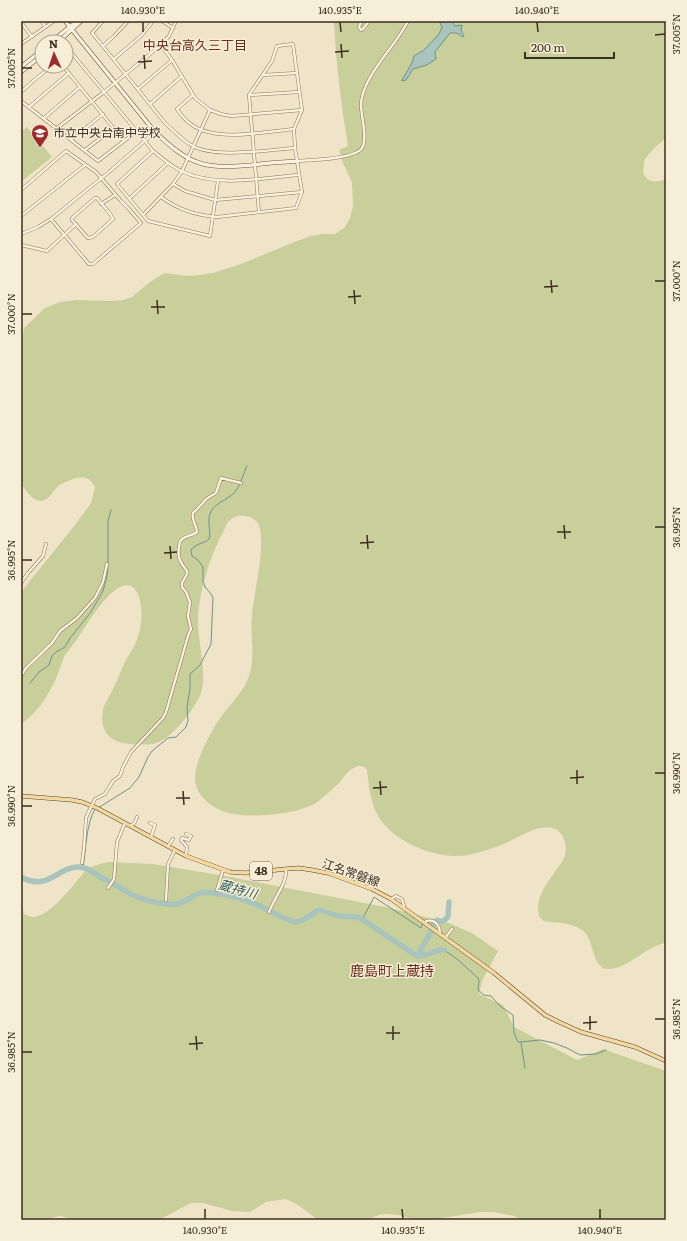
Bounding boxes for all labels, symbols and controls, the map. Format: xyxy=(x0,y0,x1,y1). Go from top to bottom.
text: 140.930°E xyxy=(121,2,165,17)
text: 140.935°E xyxy=(318,2,362,17)
text: 140.940°E xyxy=(515,2,559,17)
text: 37.005°N xyxy=(668,14,683,54)
north arrow xyxy=(34,34,74,74)
scale bar xyxy=(525,34,614,60)
text: N xyxy=(48,35,58,51)
district label: 中央台高久三丁目 xyxy=(143,35,247,54)
text: 200 m xyxy=(531,38,565,56)
text: 37.005°N xyxy=(3,48,18,88)
school or university icon: 市立中央台南中学校 xyxy=(30,123,50,148)
place label: 市立中央台南中学校 xyxy=(53,123,161,141)
text: 37.000°N xyxy=(668,260,683,302)
text: 37.000°N xyxy=(3,293,18,335)
text: 36.995°N xyxy=(668,506,683,548)
text: 36.995°N xyxy=(3,539,18,581)
text: 36.990°N xyxy=(668,752,683,794)
text: 36.990°N xyxy=(3,785,18,827)
street label: 江名常磐線 xyxy=(320,854,383,890)
road number: 48 xyxy=(250,862,272,880)
water label: 蔵持川 xyxy=(217,874,261,903)
district label: 鹿島町上蔵持 xyxy=(350,960,434,980)
text: 36.985°N xyxy=(668,998,683,1040)
text: 36.985°N xyxy=(3,1031,18,1073)
text: 140.930°E xyxy=(183,1222,227,1237)
text: 140.935°E xyxy=(381,1222,425,1237)
text: 140.940°E xyxy=(578,1222,622,1237)

